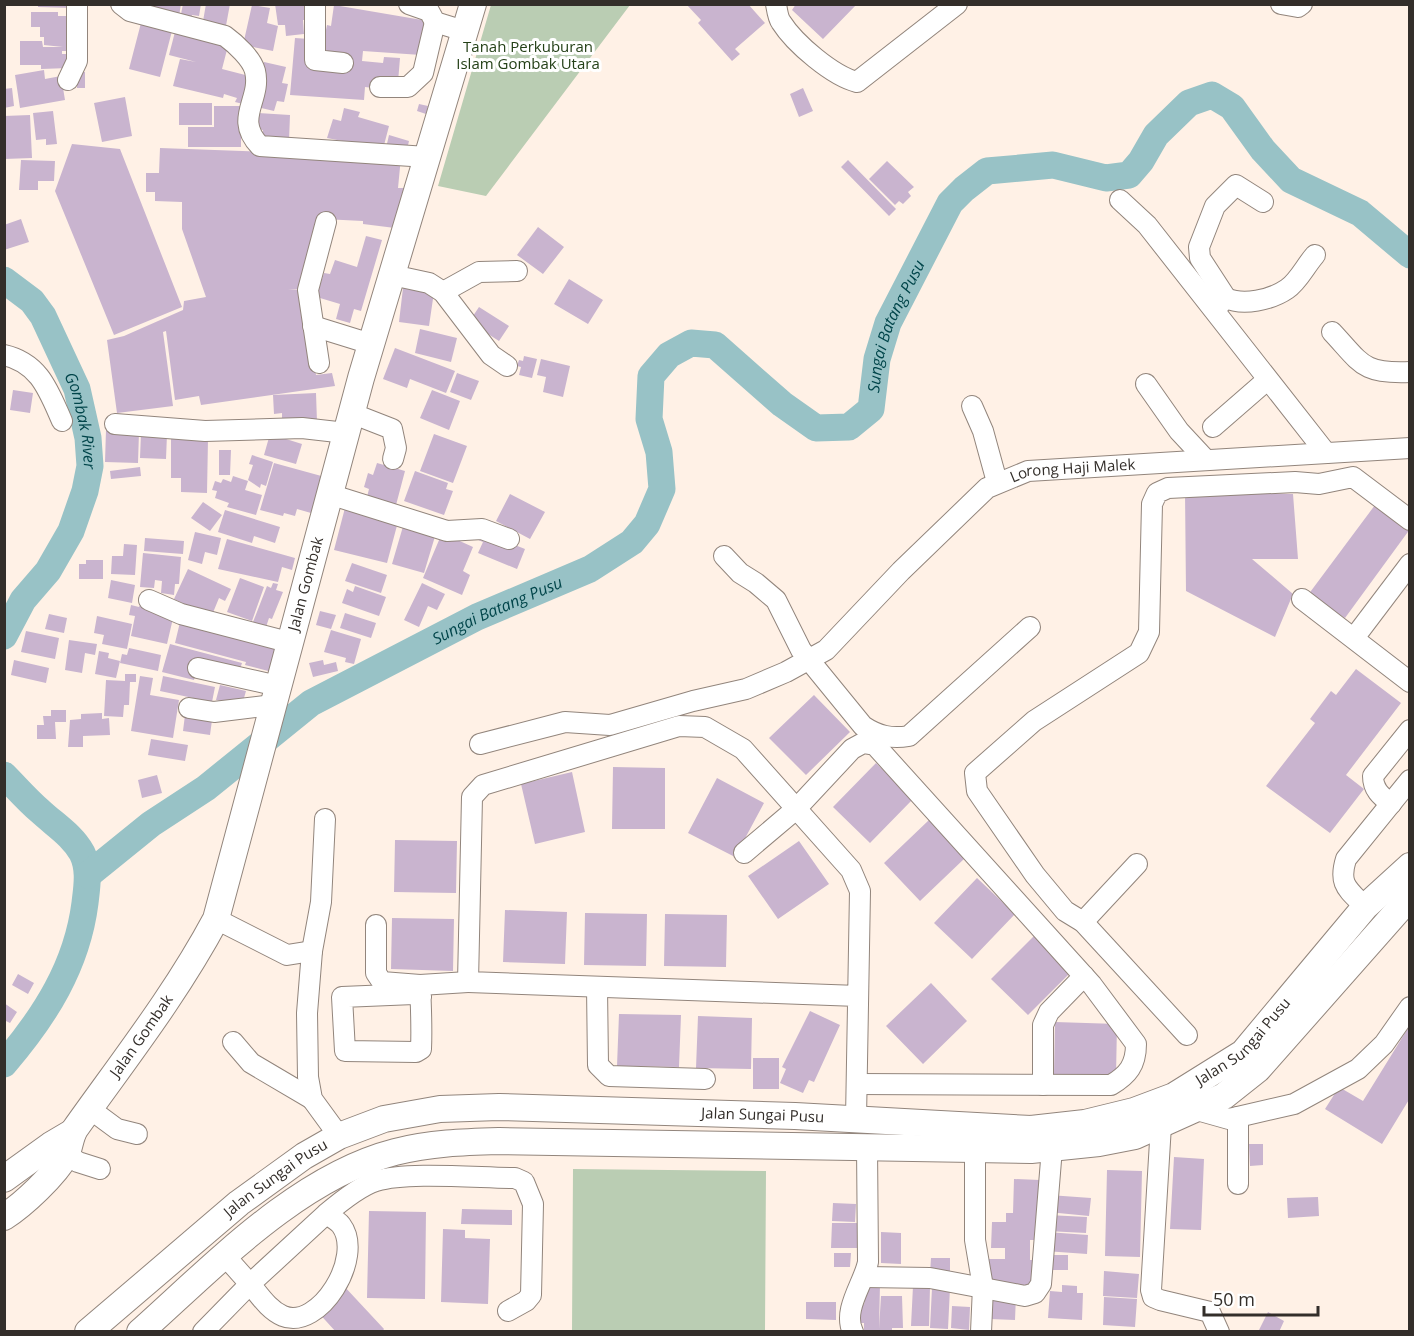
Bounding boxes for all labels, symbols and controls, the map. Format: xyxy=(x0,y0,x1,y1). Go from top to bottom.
park label: Tanah Perkuburan Islam Gombak Utara xyxy=(456,36,600,73)
water label: Sungai Batang Pusu xyxy=(862,256,930,394)
water label: Gombak River xyxy=(60,368,101,471)
street label: Lorong Haji Malek xyxy=(1007,454,1136,486)
street label: Jalan Gombak xyxy=(282,534,327,635)
water label: Sungai Batang Pusu xyxy=(428,571,566,649)
street label: Jalan Gombak xyxy=(103,990,177,1083)
street label: Jalan Sungai Pusu xyxy=(1190,993,1294,1090)
street label: Jalan Sungai Pusu xyxy=(699,1102,825,1127)
street label: Jalan Sungai Pusu xyxy=(217,1134,331,1222)
scale bar xyxy=(1204,1279,1318,1317)
text: 50 m xyxy=(1213,1287,1255,1311)

